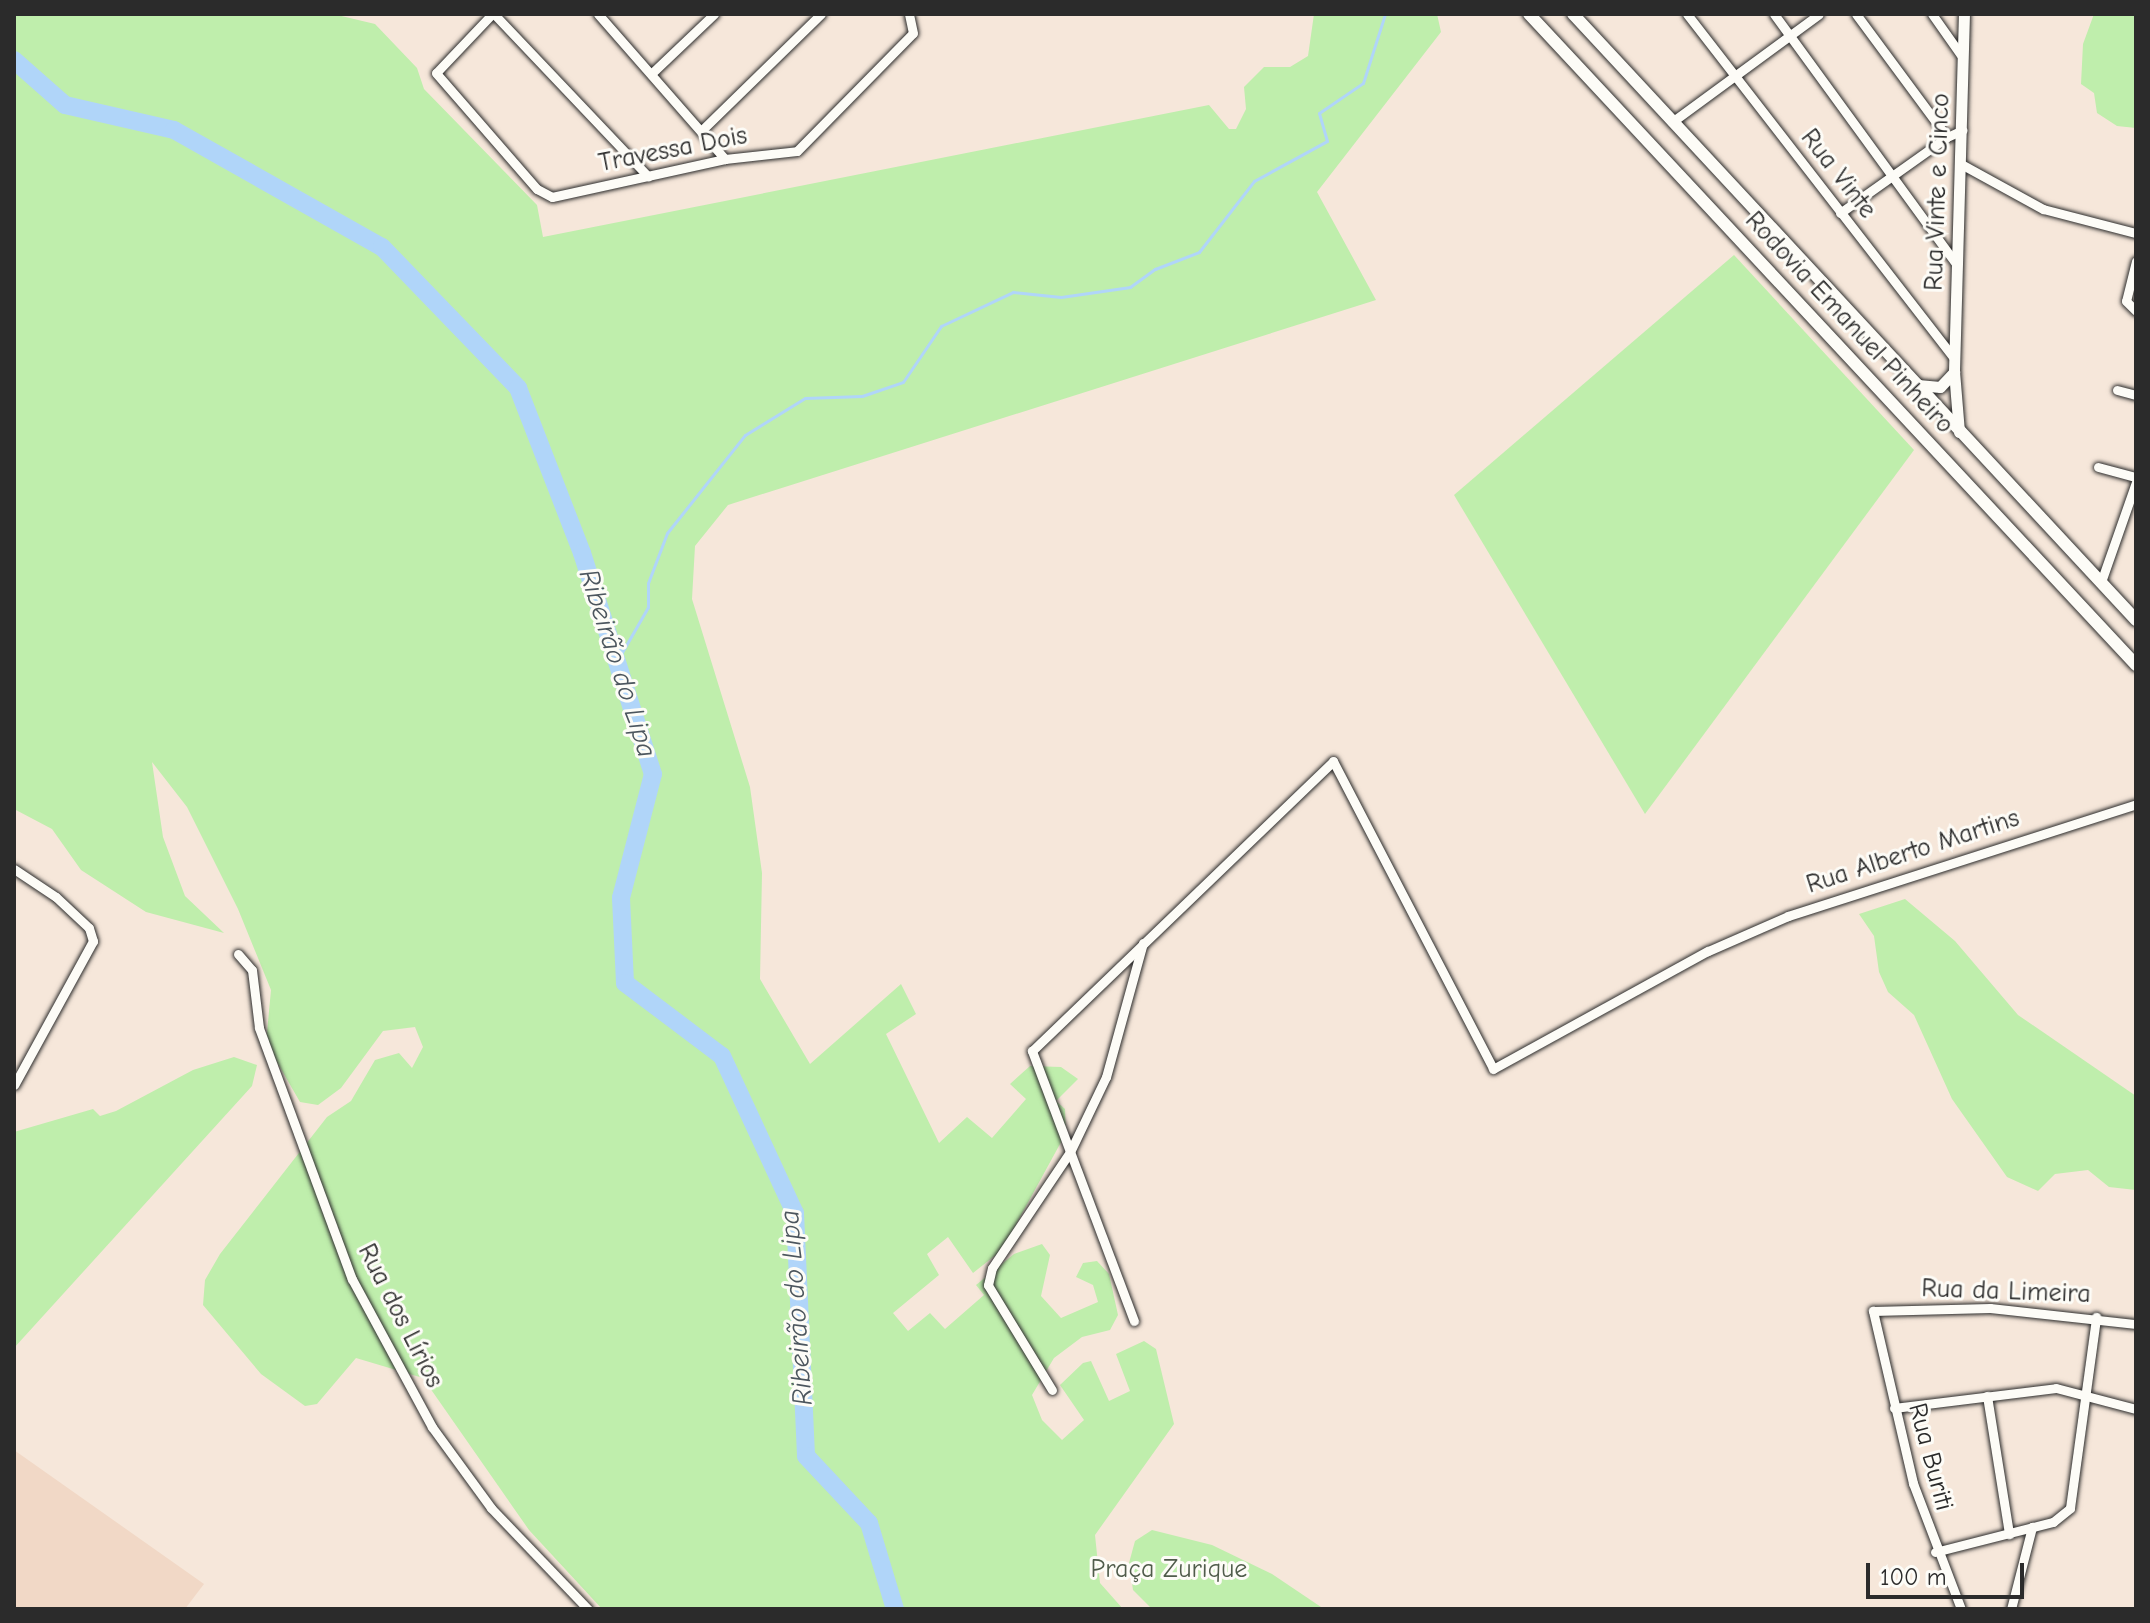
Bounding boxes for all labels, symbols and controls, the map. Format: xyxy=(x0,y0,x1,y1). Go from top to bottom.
street label: Rua Vinte e Cinco xyxy=(1919,93,1957,291)
street label: Travessa Dois xyxy=(596,120,750,180)
street label: Rua Vinte xyxy=(1793,123,1883,225)
street label: Rodovia Emanuel Pinheiro xyxy=(1738,206,1960,440)
water label: Ribeirão do Lipa xyxy=(572,565,664,761)
street label: Rua Alberto Martins xyxy=(1803,803,2023,901)
water label: Ribeirão do Lipa xyxy=(772,1209,820,1407)
street label: Rua dos Lírios xyxy=(350,1239,450,1393)
street label: Rua da Limeira xyxy=(1921,1273,2091,1311)
street label: Rua Buriti xyxy=(1901,1400,1959,1514)
scale bar xyxy=(1870,1547,2028,1597)
park label: Praça Zurique xyxy=(1091,1554,1247,1586)
text: 100 m xyxy=(1880,1563,1947,1591)

